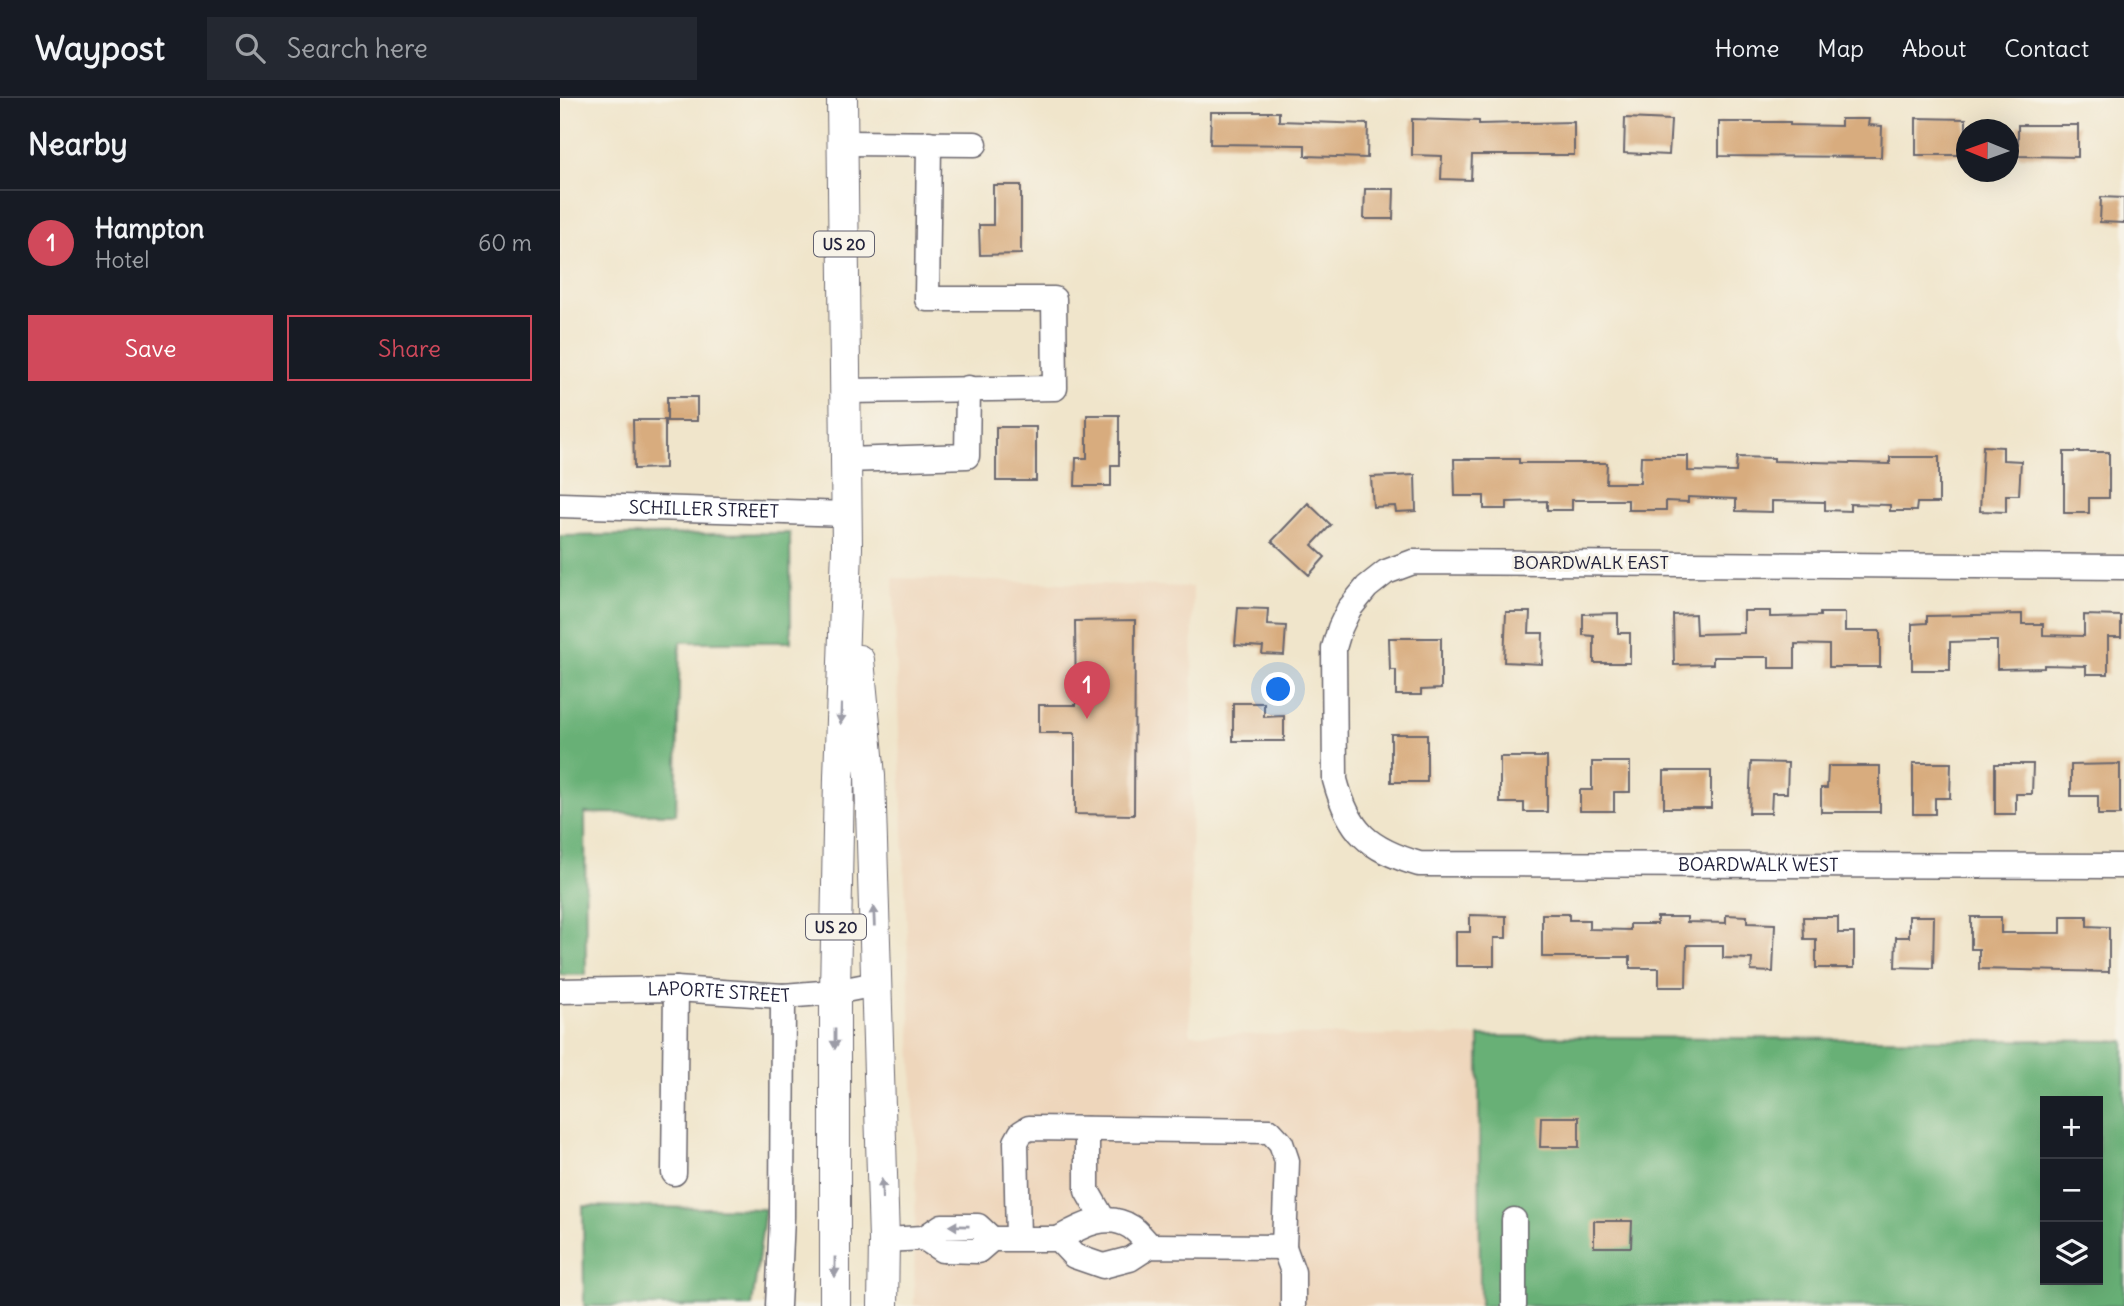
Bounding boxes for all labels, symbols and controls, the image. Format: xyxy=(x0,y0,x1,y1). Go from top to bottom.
search box xyxy=(207,17,697,80)
text: Waypost xyxy=(35,27,165,69)
icon: search xyxy=(231,29,269,67)
text: Search here xyxy=(287,32,428,65)
text: Home xyxy=(1715,33,1779,63)
text: Map xyxy=(1817,33,1864,63)
text: About xyxy=(1902,33,1966,63)
text: Contact xyxy=(2004,33,2089,63)
north arrow xyxy=(1956,119,2019,182)
text: Nearby xyxy=(28,125,128,163)
text: Hampton xyxy=(95,212,204,245)
text: 1 xyxy=(46,228,56,257)
text: 60 m xyxy=(478,228,532,257)
road number: US 20 xyxy=(814,232,874,256)
text: Hotel xyxy=(95,245,149,274)
button: Save xyxy=(28,315,273,381)
button: Share xyxy=(287,315,532,381)
street label: SCHILLER STREET xyxy=(629,495,779,523)
street label: BOARDWALK EAST xyxy=(1513,551,1669,574)
pin: 1 xyxy=(1064,661,1110,719)
your location xyxy=(1261,672,1295,706)
one-way arrow xyxy=(836,703,847,725)
street label: BOARDWALK WEST xyxy=(1678,853,1838,876)
one-way arrow xyxy=(868,905,880,927)
road number: US 20 xyxy=(806,914,866,940)
street label: LAPORTE STREET xyxy=(647,977,791,1007)
one-way arrow xyxy=(829,1029,841,1051)
map controls xyxy=(2040,1096,2103,1285)
button: + xyxy=(2040,1096,2103,1159)
button: − xyxy=(2040,1159,2103,1222)
one-way arrow xyxy=(877,1178,888,1200)
one-way arrow xyxy=(947,1220,969,1232)
button: layers xyxy=(2040,1222,2103,1285)
one-way arrow xyxy=(829,1256,841,1278)

